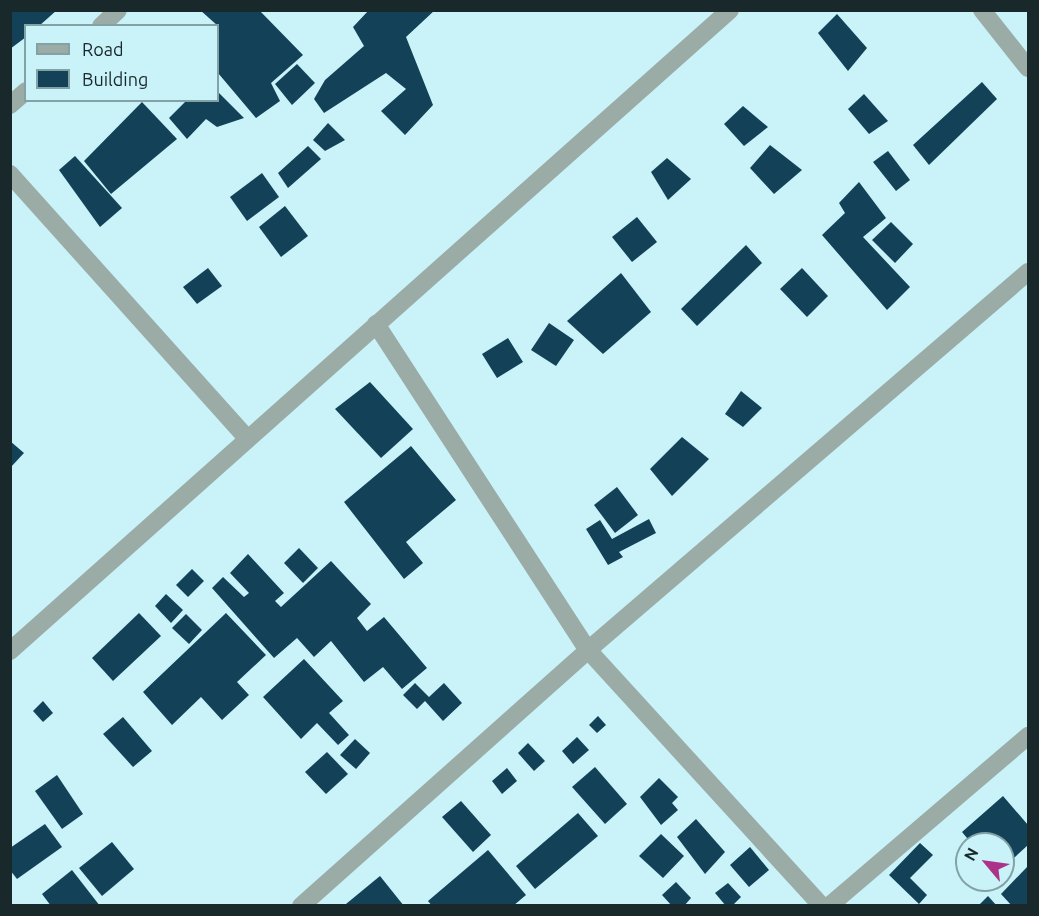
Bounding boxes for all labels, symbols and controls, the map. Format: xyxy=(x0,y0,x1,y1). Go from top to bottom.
legend xyxy=(24,24,219,102)
text: Road xyxy=(82,39,124,59)
text: Building xyxy=(82,69,148,89)
north arrow xyxy=(955,832,1015,892)
text: N xyxy=(960,845,982,864)

